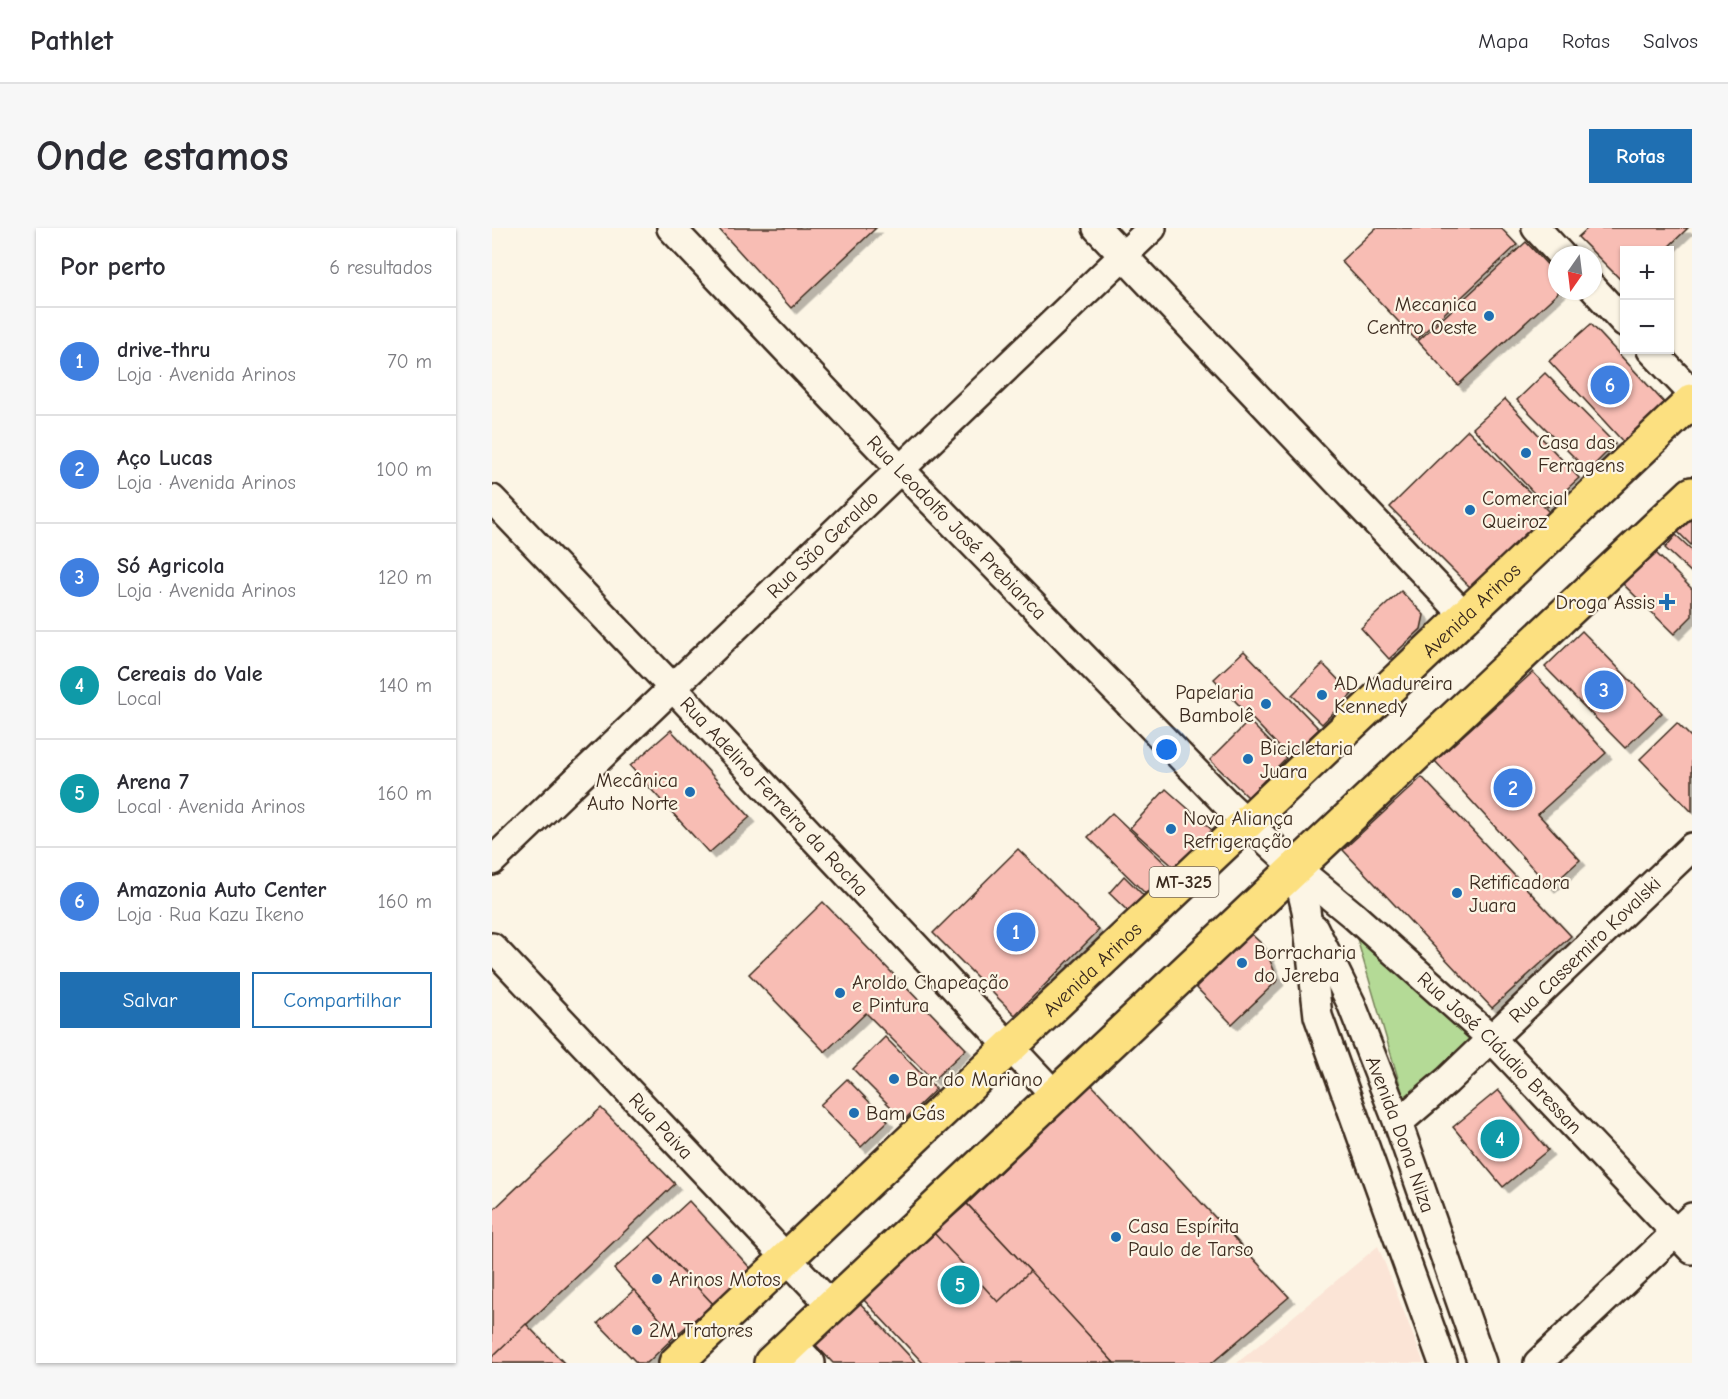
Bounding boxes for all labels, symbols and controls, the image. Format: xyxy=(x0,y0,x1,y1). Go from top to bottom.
text: Pathlet xyxy=(30,25,113,57)
text: Mapa xyxy=(1478,29,1529,53)
text: Rotas xyxy=(1562,29,1610,53)
text: Salvos xyxy=(1643,29,1698,53)
button: Rotas xyxy=(1589,129,1692,183)
text: Onde estamos xyxy=(36,132,289,181)
north arrow xyxy=(1548,246,1602,300)
map controls xyxy=(1620,246,1674,354)
button: + xyxy=(1620,246,1674,300)
text: Por perto xyxy=(60,252,166,282)
text: 6 resultados xyxy=(329,256,432,279)
place label: Mecanica Centro Oeste xyxy=(1367,293,1477,339)
button: − xyxy=(1620,300,1674,354)
marker: Mecanica Centro Oeste xyxy=(1482,309,1496,323)
text: drive-thru xyxy=(117,337,211,363)
text: 1 xyxy=(76,350,83,373)
text: 70 m xyxy=(387,350,432,373)
pin: 6 xyxy=(1590,362,1630,408)
text: Loja · Avenida Arinos xyxy=(117,363,296,386)
street label: Rua Leodolfo José Prebianca xyxy=(863,430,1052,624)
place label: Casa das Ferragens xyxy=(1538,431,1624,477)
text: Aço Lucas xyxy=(117,445,212,471)
marker: Casa das Ferragens xyxy=(1519,446,1533,460)
text: 2 xyxy=(75,458,84,481)
text: 100 m xyxy=(377,458,432,481)
text: Loja · Avenida Arinos xyxy=(117,471,296,494)
street label: Rua São Geraldo xyxy=(762,485,883,603)
place label: Comercial Queiroz xyxy=(1482,487,1568,533)
marker: Comercial Queiroz xyxy=(1463,503,1477,517)
text: Só Agricola xyxy=(117,553,225,579)
street label: Avenida Arinos xyxy=(1417,558,1525,662)
text: 3 xyxy=(75,566,84,589)
text: 120 m xyxy=(378,566,432,589)
text: Loja · Avenida Arinos xyxy=(117,579,296,602)
place label: Droga Assis xyxy=(1556,591,1655,614)
marker: Droga Assis xyxy=(1660,595,1674,609)
text: Cereais do Vale xyxy=(117,661,263,687)
pin: 3 xyxy=(1584,668,1624,712)
place label: AD Madureira Kennedy xyxy=(1334,672,1453,718)
text: 4 xyxy=(75,674,84,697)
text: 140 m xyxy=(379,674,432,697)
place label: Papelaria Bambolê xyxy=(1175,681,1254,727)
text: Local xyxy=(117,687,162,710)
marker: AD Madureira Kennedy xyxy=(1315,688,1329,702)
street label: Rua Adelino Ferreira da Rocha xyxy=(676,692,873,900)
marker: Papelaria Bambolê xyxy=(1259,697,1273,711)
your location xyxy=(1152,735,1181,764)
place label: Bicicletaria Juara xyxy=(1260,737,1353,783)
marker: Bicicletaria Juara xyxy=(1241,752,1255,766)
pin: 2 xyxy=(1494,766,1532,810)
text: Arena 7 xyxy=(117,769,189,795)
place label: Mecânica Auto Norte xyxy=(587,769,678,815)
text: 5 xyxy=(74,782,85,805)
text: 160 m xyxy=(378,782,432,805)
marker: Mecânica Auto Norte xyxy=(683,785,697,799)
text: Local · Avenida Arinos xyxy=(117,795,305,818)
place label: Nova Aliança Refrigeração xyxy=(1183,807,1293,853)
marker: Nova Aliança Refrigeração xyxy=(1164,822,1178,836)
road number: MT-325 xyxy=(1150,867,1218,897)
place label: Retificadora Juara xyxy=(1469,871,1570,917)
street label: Rua Cassemiro Kovalski xyxy=(1504,872,1665,1027)
text: Amazonia Auto Center xyxy=(117,877,326,903)
marker: Retificadora Juara xyxy=(1450,886,1464,900)
text: 6 xyxy=(74,890,85,913)
text: 160 m xyxy=(378,890,432,913)
text: Loja · Rua Kazu Ikeno xyxy=(117,903,304,926)
pin: 1 xyxy=(996,910,1036,954)
street label: Avenida Arinos xyxy=(1038,917,1146,1021)
place label: Borracharia do Jereba xyxy=(1254,941,1356,987)
marker: Borracharia do Jereba xyxy=(1235,956,1249,970)
street label: Rua José Cláudio Bressan xyxy=(1413,967,1587,1138)
place label: Aroldo Chapeação e Pintura xyxy=(852,971,1009,1017)
button: Salvar xyxy=(60,972,240,1028)
button: Compartilhar xyxy=(252,972,432,1028)
marker: Aroldo Chapeação e Pintura xyxy=(833,986,847,1000)
street label: Avenida Dona Nilza xyxy=(1361,1053,1440,1215)
place label: Bar do Mariano xyxy=(906,1068,1043,1091)
marker: Bar do Mariano xyxy=(887,1072,901,1086)
street label: Rua Paiva xyxy=(624,1088,698,1164)
place label: Bam Gás xyxy=(866,1102,945,1125)
marker: Bam Gás xyxy=(847,1106,861,1120)
pin: 4 xyxy=(1480,1116,1520,1162)
place label: Casa Espírita Paulo de Tarso xyxy=(1128,1215,1254,1261)
marker: Casa Espírita Paulo de Tarso xyxy=(1109,1230,1123,1244)
pin: 5 xyxy=(940,1262,980,1308)
place label: Arinos Motos xyxy=(669,1268,781,1291)
marker: Arinos Motos xyxy=(650,1272,664,1286)
place label: 2M Tratores xyxy=(649,1319,753,1342)
marker: 2M Tratores xyxy=(630,1323,644,1337)

